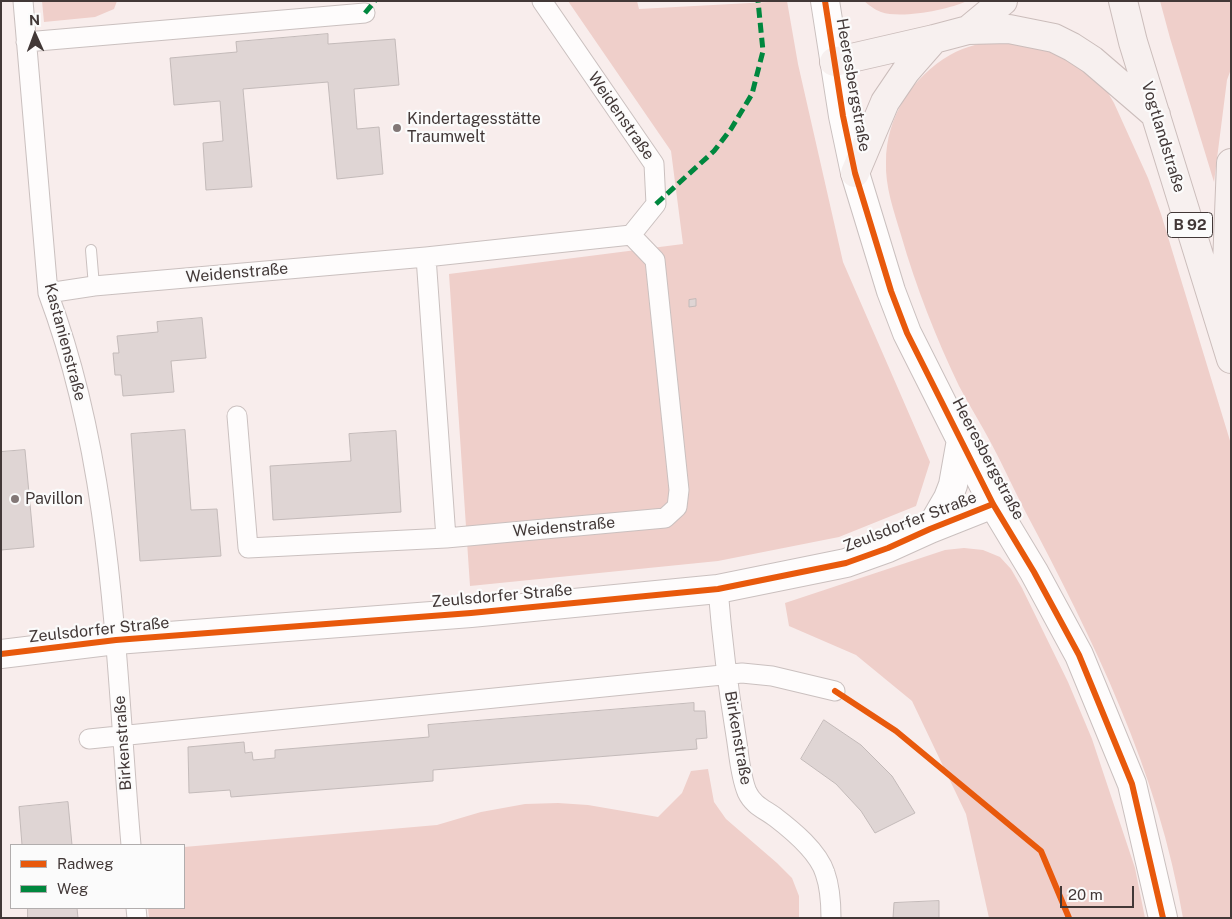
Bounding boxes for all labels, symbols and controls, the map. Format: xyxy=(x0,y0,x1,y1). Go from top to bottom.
north arrow xyxy=(10,10,60,60)
text: N xyxy=(29,12,40,28)
street label: Heeresbergstraße xyxy=(832,17,874,153)
street label: Weidenstraße xyxy=(584,68,658,164)
street label: Vogtlandstraße xyxy=(1137,79,1189,195)
place label: Kindertagesstätte Traumwelt xyxy=(407,109,541,147)
marker: Kindertagesstätte Traumwelt xyxy=(391,122,403,134)
road number: B 92 xyxy=(1168,212,1212,238)
street label: Weidenstraße xyxy=(185,259,289,287)
street label: Kastanienstraße xyxy=(40,281,90,403)
street label: Heeresbergstraße xyxy=(948,395,1028,523)
street label: Zeulsdorfer Straße xyxy=(841,488,979,556)
place label: Pavillon xyxy=(25,489,83,509)
marker: Pavillon xyxy=(9,493,21,505)
street label: Weidenstraße xyxy=(512,513,616,541)
street label: Zeulsdorfer Straße xyxy=(431,580,573,612)
street label: Zeulsdorfer Straße xyxy=(28,613,170,647)
street label: Birkenstraße xyxy=(720,689,756,787)
street label: Birkenstraße xyxy=(110,695,136,791)
legend xyxy=(10,844,185,909)
text: Radweg xyxy=(57,855,114,872)
scale bar xyxy=(1062,876,1136,908)
text: Weg xyxy=(57,880,88,897)
text: 20 m xyxy=(1068,886,1103,903)

